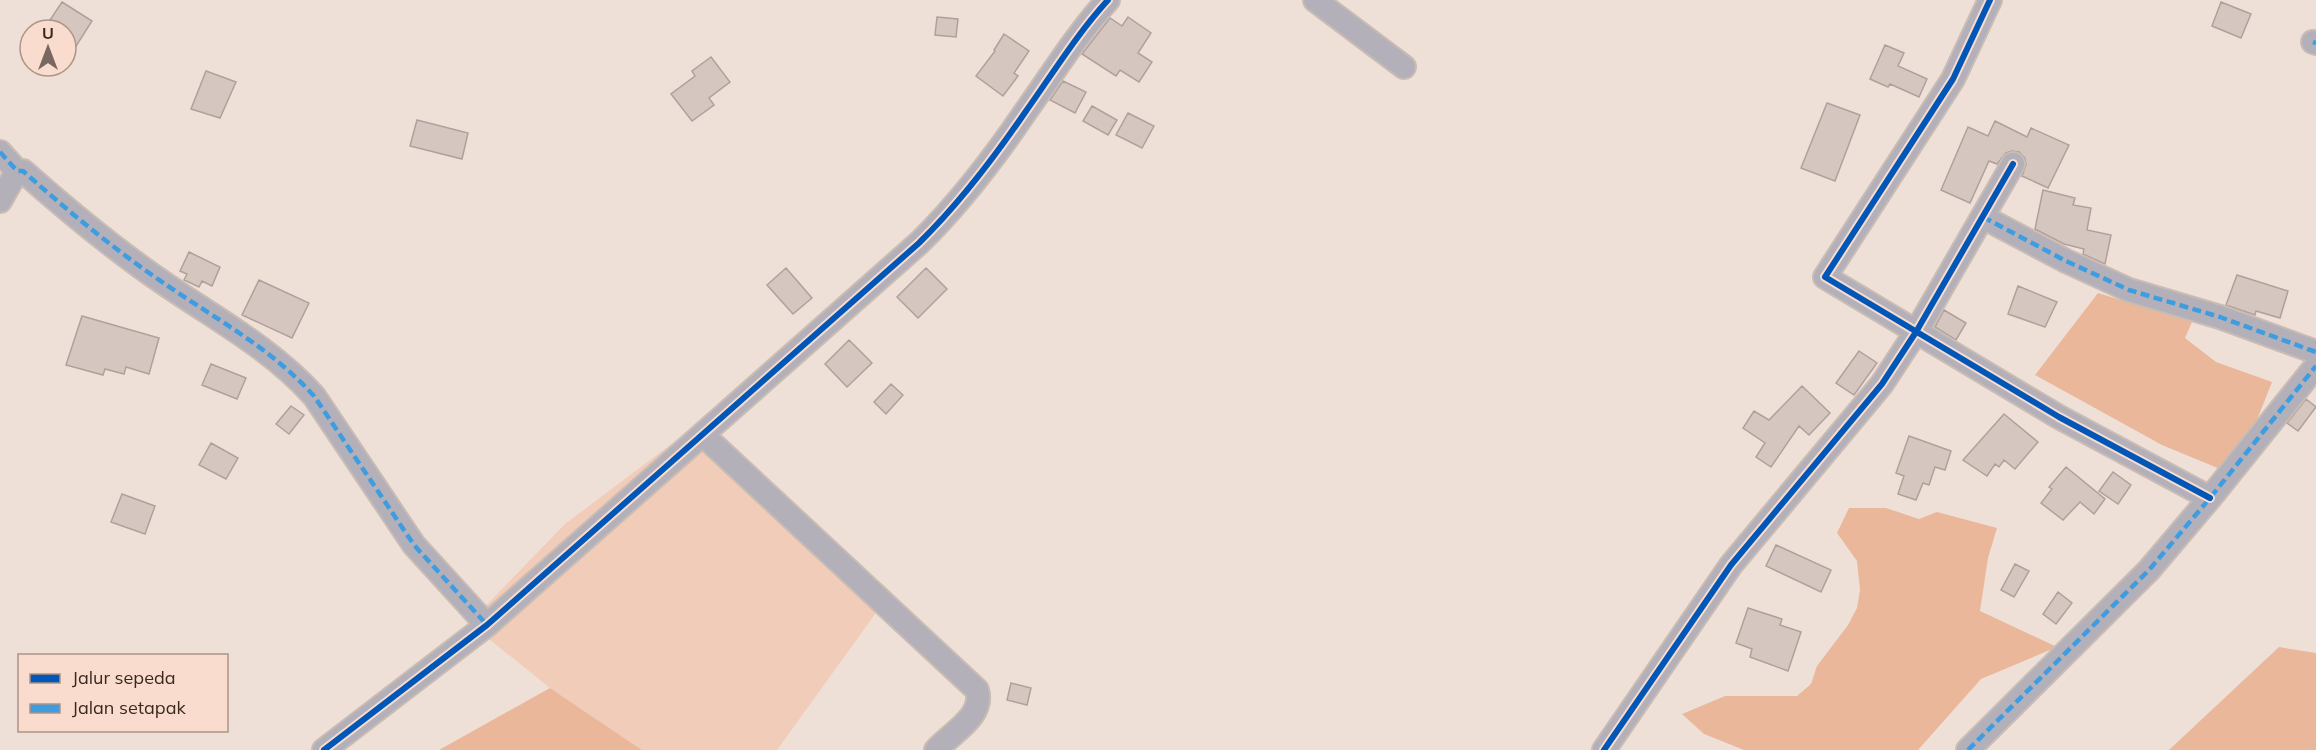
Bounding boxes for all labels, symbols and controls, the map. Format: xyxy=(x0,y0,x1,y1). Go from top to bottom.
north arrow xyxy=(18,18,78,78)
text: U xyxy=(42,23,54,43)
legend xyxy=(18,654,228,732)
text: Jalur sepeda xyxy=(72,666,176,689)
text: Jalan setapak xyxy=(72,696,186,719)

